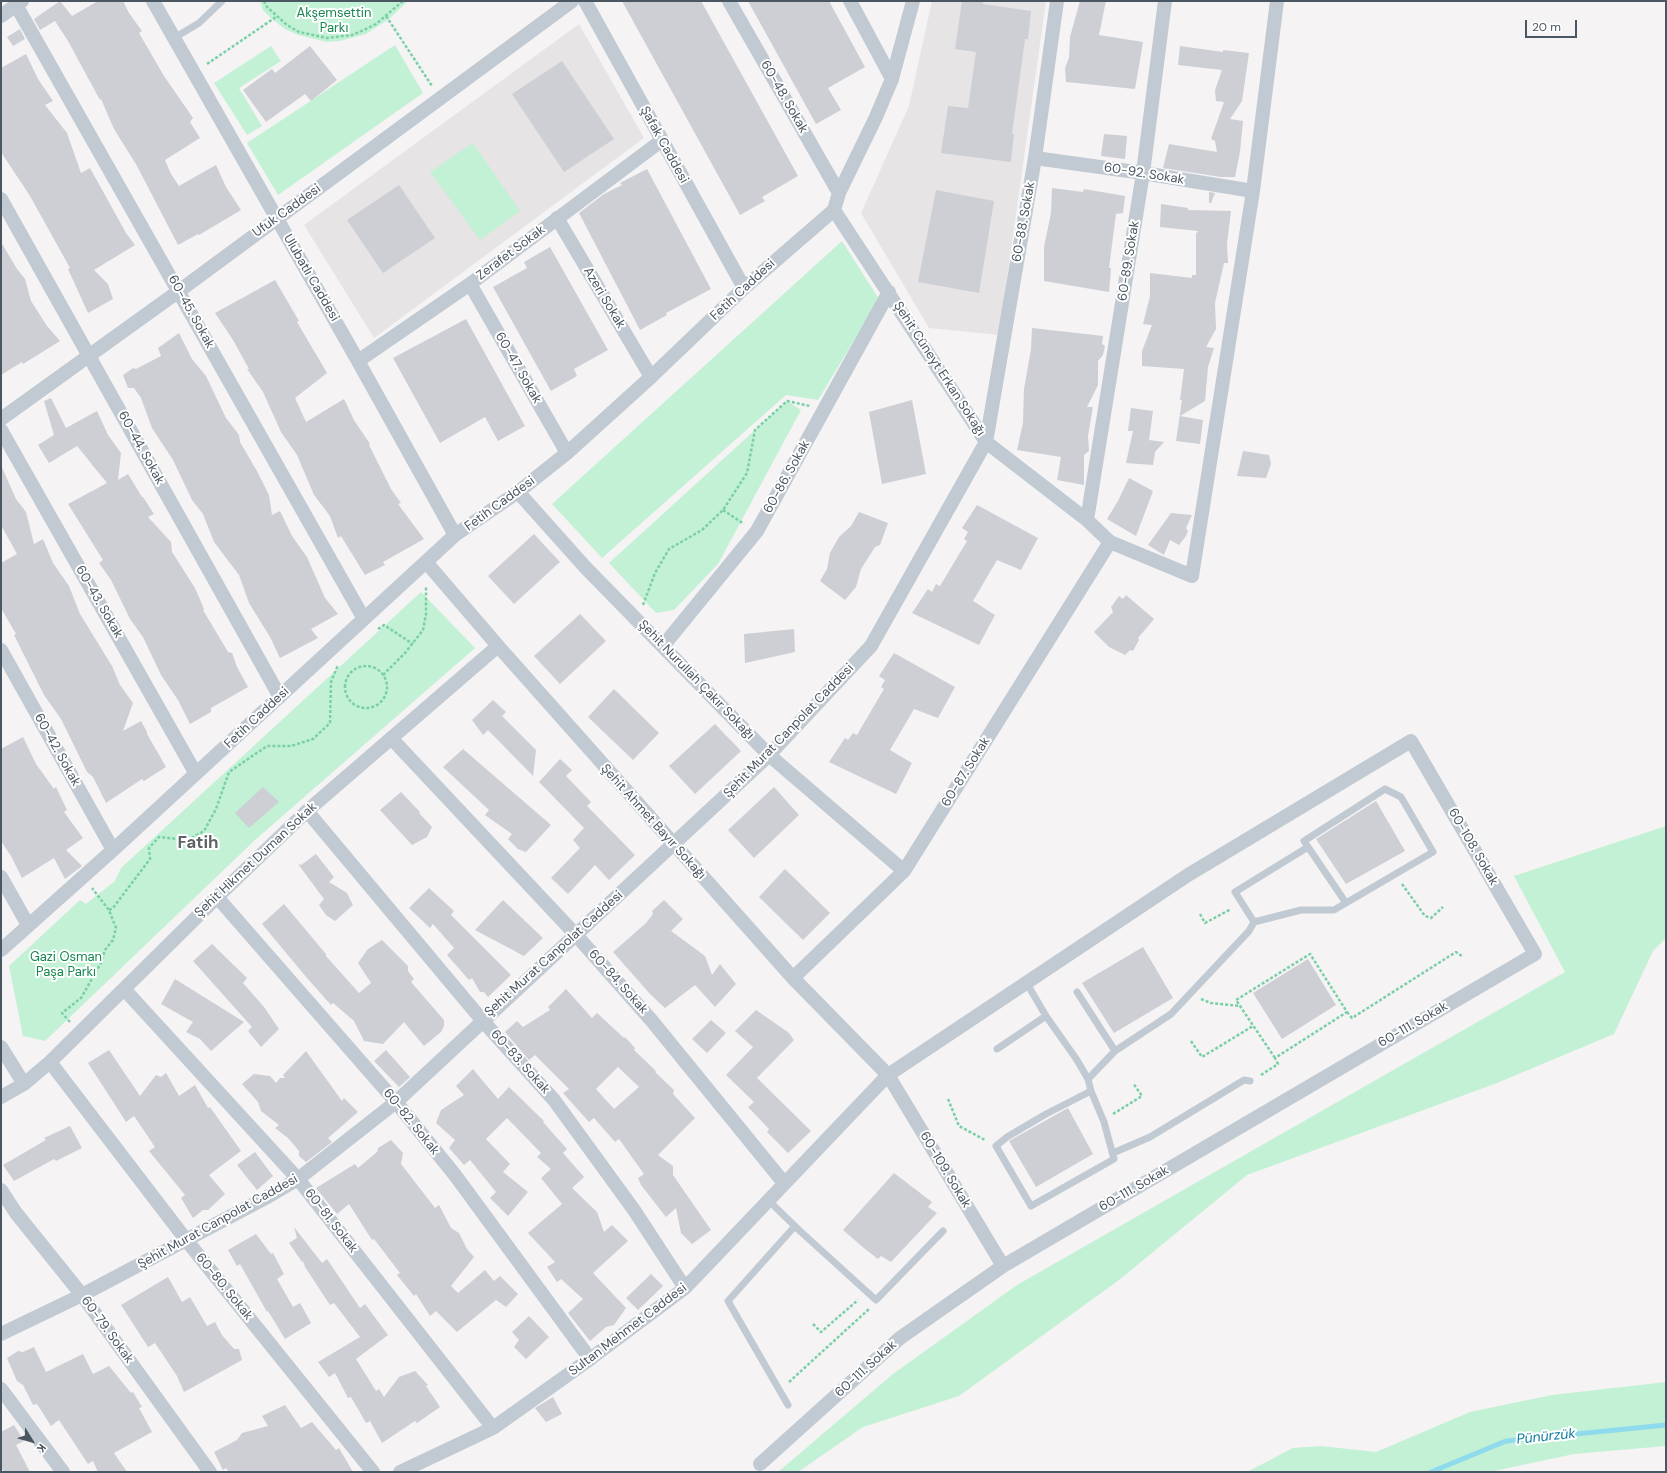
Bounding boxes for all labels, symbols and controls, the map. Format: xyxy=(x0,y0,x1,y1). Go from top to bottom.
park label: Akşemsettin Parkı xyxy=(297,6,371,37)
scale bar xyxy=(1527,12,1579,38)
text: 20 m xyxy=(1532,19,1561,35)
street label: 60-48. Sokak xyxy=(757,58,811,136)
street label: Şafak Caddesi xyxy=(636,104,692,186)
street label: 60-92. Sokak xyxy=(1103,160,1185,188)
street label: Ufuk Caddesi xyxy=(250,181,324,241)
street label: 60-88. Sokak xyxy=(1009,181,1039,263)
street label: 60-89. Sokak xyxy=(1115,220,1143,302)
street label: Zerafet Sokak xyxy=(474,222,548,284)
street label: Ulubatlı Caddesi xyxy=(280,232,342,324)
street label: Fetih Caddesi xyxy=(707,256,779,324)
street label: Azeri Sokak xyxy=(580,265,628,331)
street label: 60-45. Sokak xyxy=(164,273,218,351)
street label: Şehit Cüneyt Erkan Sokağı xyxy=(890,299,988,439)
street label: 60-47. Sokak xyxy=(491,330,545,406)
street label: 60-44. Sokak xyxy=(114,409,168,487)
street label: 60-86. Sokak xyxy=(761,438,813,516)
street label: Fetih Caddesi xyxy=(462,473,538,535)
street label: 60-43. Sokak xyxy=(72,563,126,641)
street label: Şehit Nurullah Çakır Sokağı xyxy=(635,617,757,743)
street label: Şehit Murat Canpolat Caddesi xyxy=(721,661,857,801)
street label: Fetih Caddesi xyxy=(221,684,293,752)
street label: 60-42. Sokak xyxy=(31,711,83,789)
street label: 60-87. Sokak xyxy=(938,734,994,810)
street label: Şehit Ahmet Bayır Sokağı xyxy=(597,761,709,883)
street label: Şehit Hikmet Duman Sokak xyxy=(192,799,320,921)
street label: 60-108. Sokak xyxy=(1445,806,1501,888)
district label: Fatih xyxy=(177,834,219,854)
street label: Şehit Murat Canpolat Caddesi xyxy=(482,888,626,1020)
street label: 60-84. Sokak xyxy=(585,947,651,1017)
park label: Gazi Osman Paşa Parkı xyxy=(30,950,102,981)
street label: 60-111. Sokak xyxy=(1375,999,1451,1051)
street label: 60-83. Sokak xyxy=(487,1027,553,1097)
street label: 60-82. Sokak xyxy=(380,1086,442,1158)
street label: 60-109. Sokak xyxy=(916,1129,974,1211)
street label: 60-111. Sokak xyxy=(1096,1163,1172,1215)
street label: Şehit Murat Canpolat Caddesi xyxy=(135,1171,301,1273)
street label: 60-81. Sokak xyxy=(301,1186,361,1256)
street label: 60-80. Sokak xyxy=(192,1250,256,1324)
street label: Sultan Mehmet Caddesi xyxy=(566,1281,690,1379)
street label: 60-79. Sokak xyxy=(77,1293,137,1367)
street label: 60-111. Sokak xyxy=(832,1337,900,1401)
north arrow xyxy=(12,1421,52,1461)
water label: Pünürzük xyxy=(1516,1426,1576,1448)
text: K xyxy=(34,1441,49,1455)

